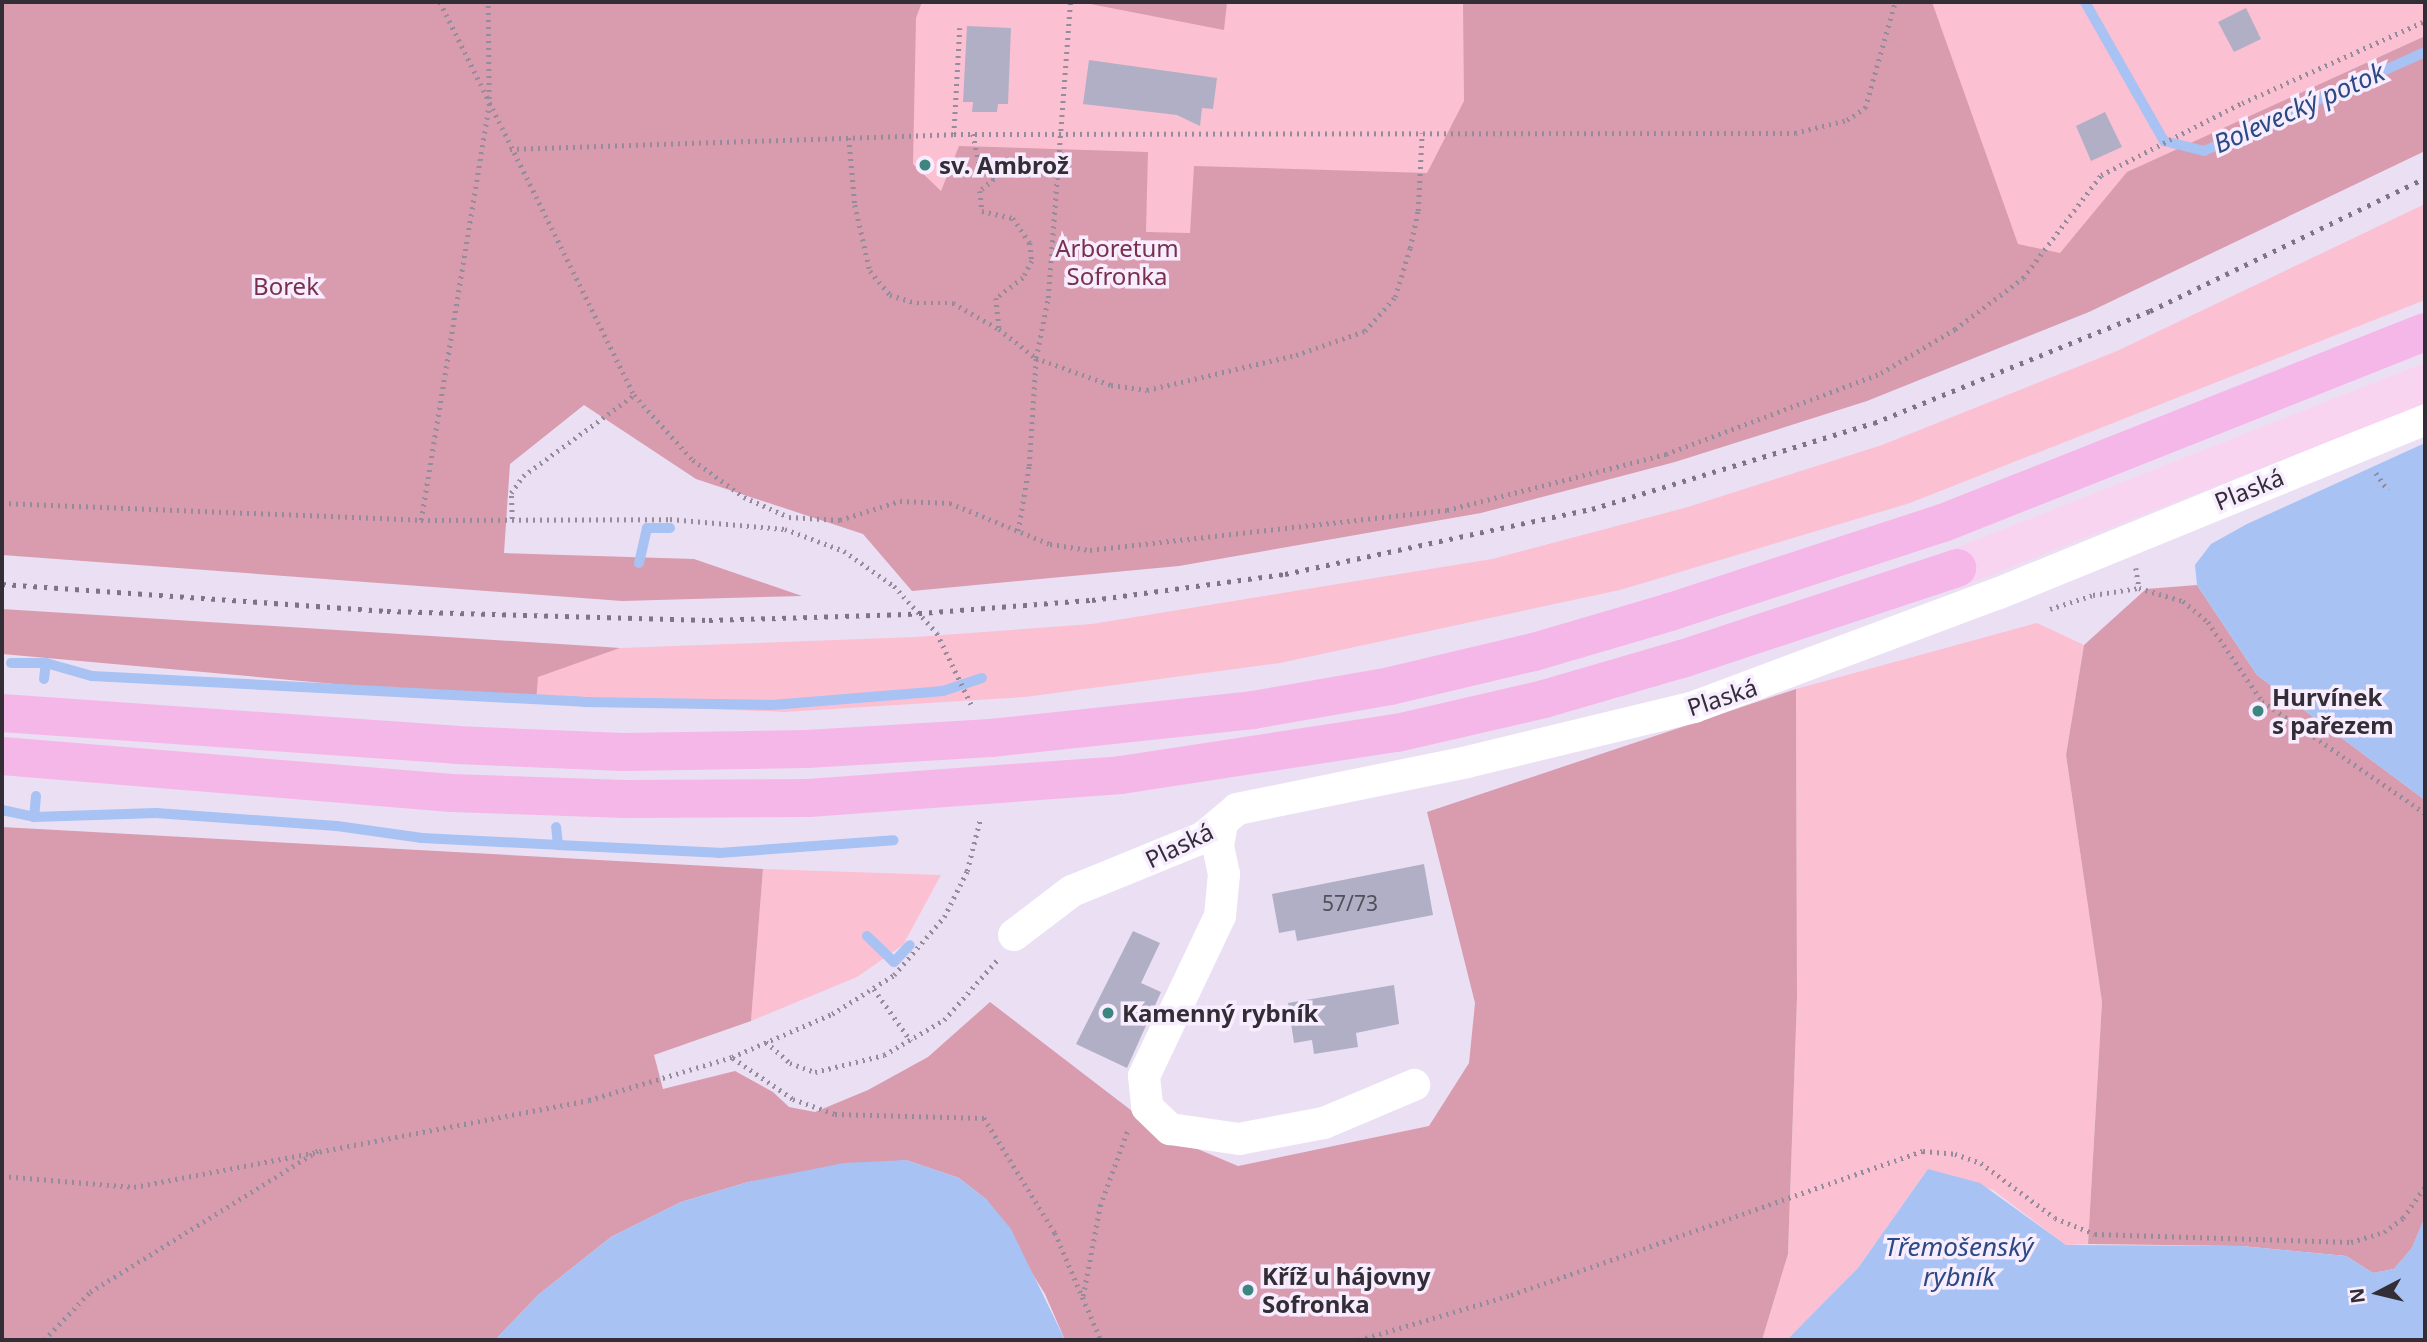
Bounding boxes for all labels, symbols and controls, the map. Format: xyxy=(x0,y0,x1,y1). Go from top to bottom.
water label: Bolevecký potok xyxy=(2209,56,2389,160)
place label: sv. Ambrož xyxy=(939,151,1069,179)
marker: sv. Ambrož xyxy=(917,157,933,173)
park label: Arboretum Sofronka xyxy=(1055,234,1179,290)
park label: Borek xyxy=(253,272,319,300)
street label: Plaská xyxy=(2210,462,2288,516)
street label: Plaská xyxy=(1683,672,1761,722)
place label: Hurvínek s pařezem xyxy=(2272,683,2394,739)
marker: Hurvínek s pařezem xyxy=(2250,703,2266,719)
street label: Plaská xyxy=(1140,816,1218,874)
house number: 57/73 xyxy=(1322,890,1378,916)
place label: Kamenný rybník xyxy=(1122,999,1318,1027)
marker: Kamenný rybník xyxy=(1100,1005,1116,1021)
water label: Třemošenský rybník xyxy=(1885,1231,2033,1292)
north arrow xyxy=(2343,1258,2413,1328)
place label: Kříž u hájovny Sofronka xyxy=(1262,1262,1430,1318)
marker: Kříž u hájovny Sofronka xyxy=(1240,1282,1256,1298)
text: N xyxy=(2343,1286,2371,1305)

